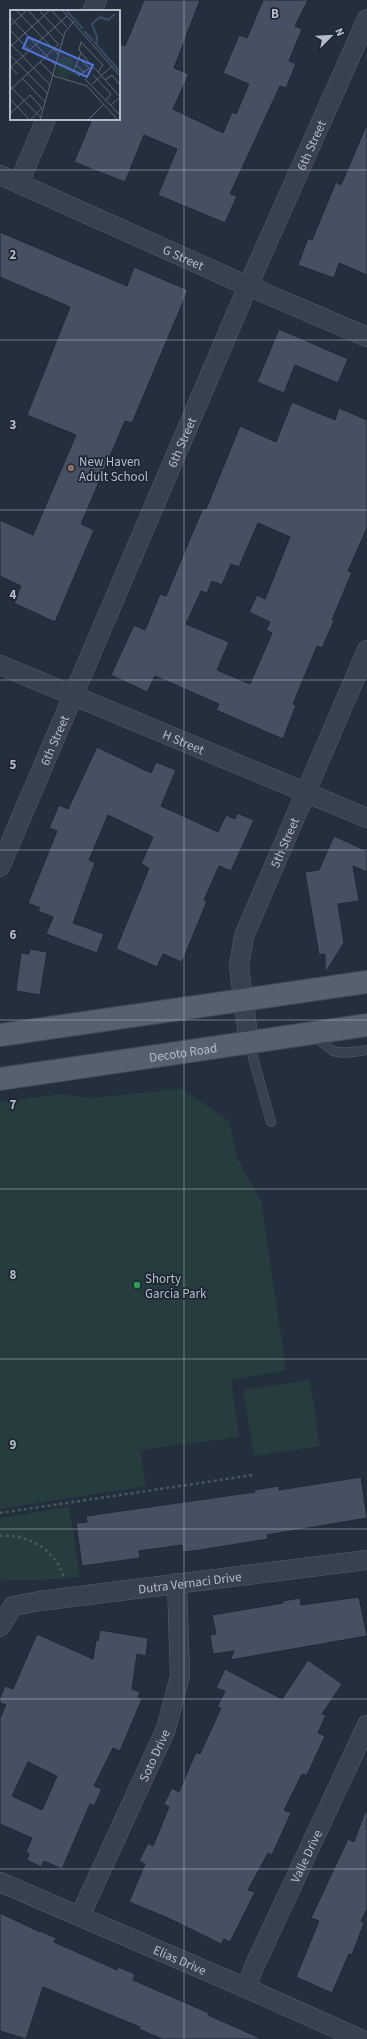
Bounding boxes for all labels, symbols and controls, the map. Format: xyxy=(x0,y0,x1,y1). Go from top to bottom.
text: B xyxy=(271,5,279,23)
inset map xyxy=(10,10,120,120)
north arrow xyxy=(311,16,351,56)
text: N xyxy=(331,26,348,39)
street label: 6th Street xyxy=(293,117,331,173)
street label: G Street xyxy=(160,241,207,275)
text: 2 xyxy=(10,246,17,264)
street label: 6th Street xyxy=(164,414,201,470)
text: 3 xyxy=(10,416,17,434)
place label: New Haven Adult School xyxy=(79,453,148,486)
marker: New Haven Adult School xyxy=(66,463,76,473)
text: 4 xyxy=(10,586,17,604)
street label: 6th Street xyxy=(36,712,74,768)
street label: H Street xyxy=(160,726,207,759)
text: 5 xyxy=(10,756,17,774)
street label: 5th Street xyxy=(266,814,304,871)
text: 6 xyxy=(10,926,17,944)
street label: Decoto Road xyxy=(148,1039,218,1067)
text: 7 xyxy=(10,1096,17,1114)
text: 8 xyxy=(10,1266,17,1284)
place label: Shorty Garcia Park xyxy=(145,1270,207,1303)
marker: Shorty Garcia Park xyxy=(132,1280,142,1290)
text: 9 xyxy=(10,1436,17,1454)
street label: Dutra Vernaci Drive xyxy=(137,1568,243,1599)
street label: Soto Drive xyxy=(135,1726,175,1785)
street label: Valle Drive xyxy=(287,1827,327,1886)
street label: Elias Drive xyxy=(150,1941,209,1980)

